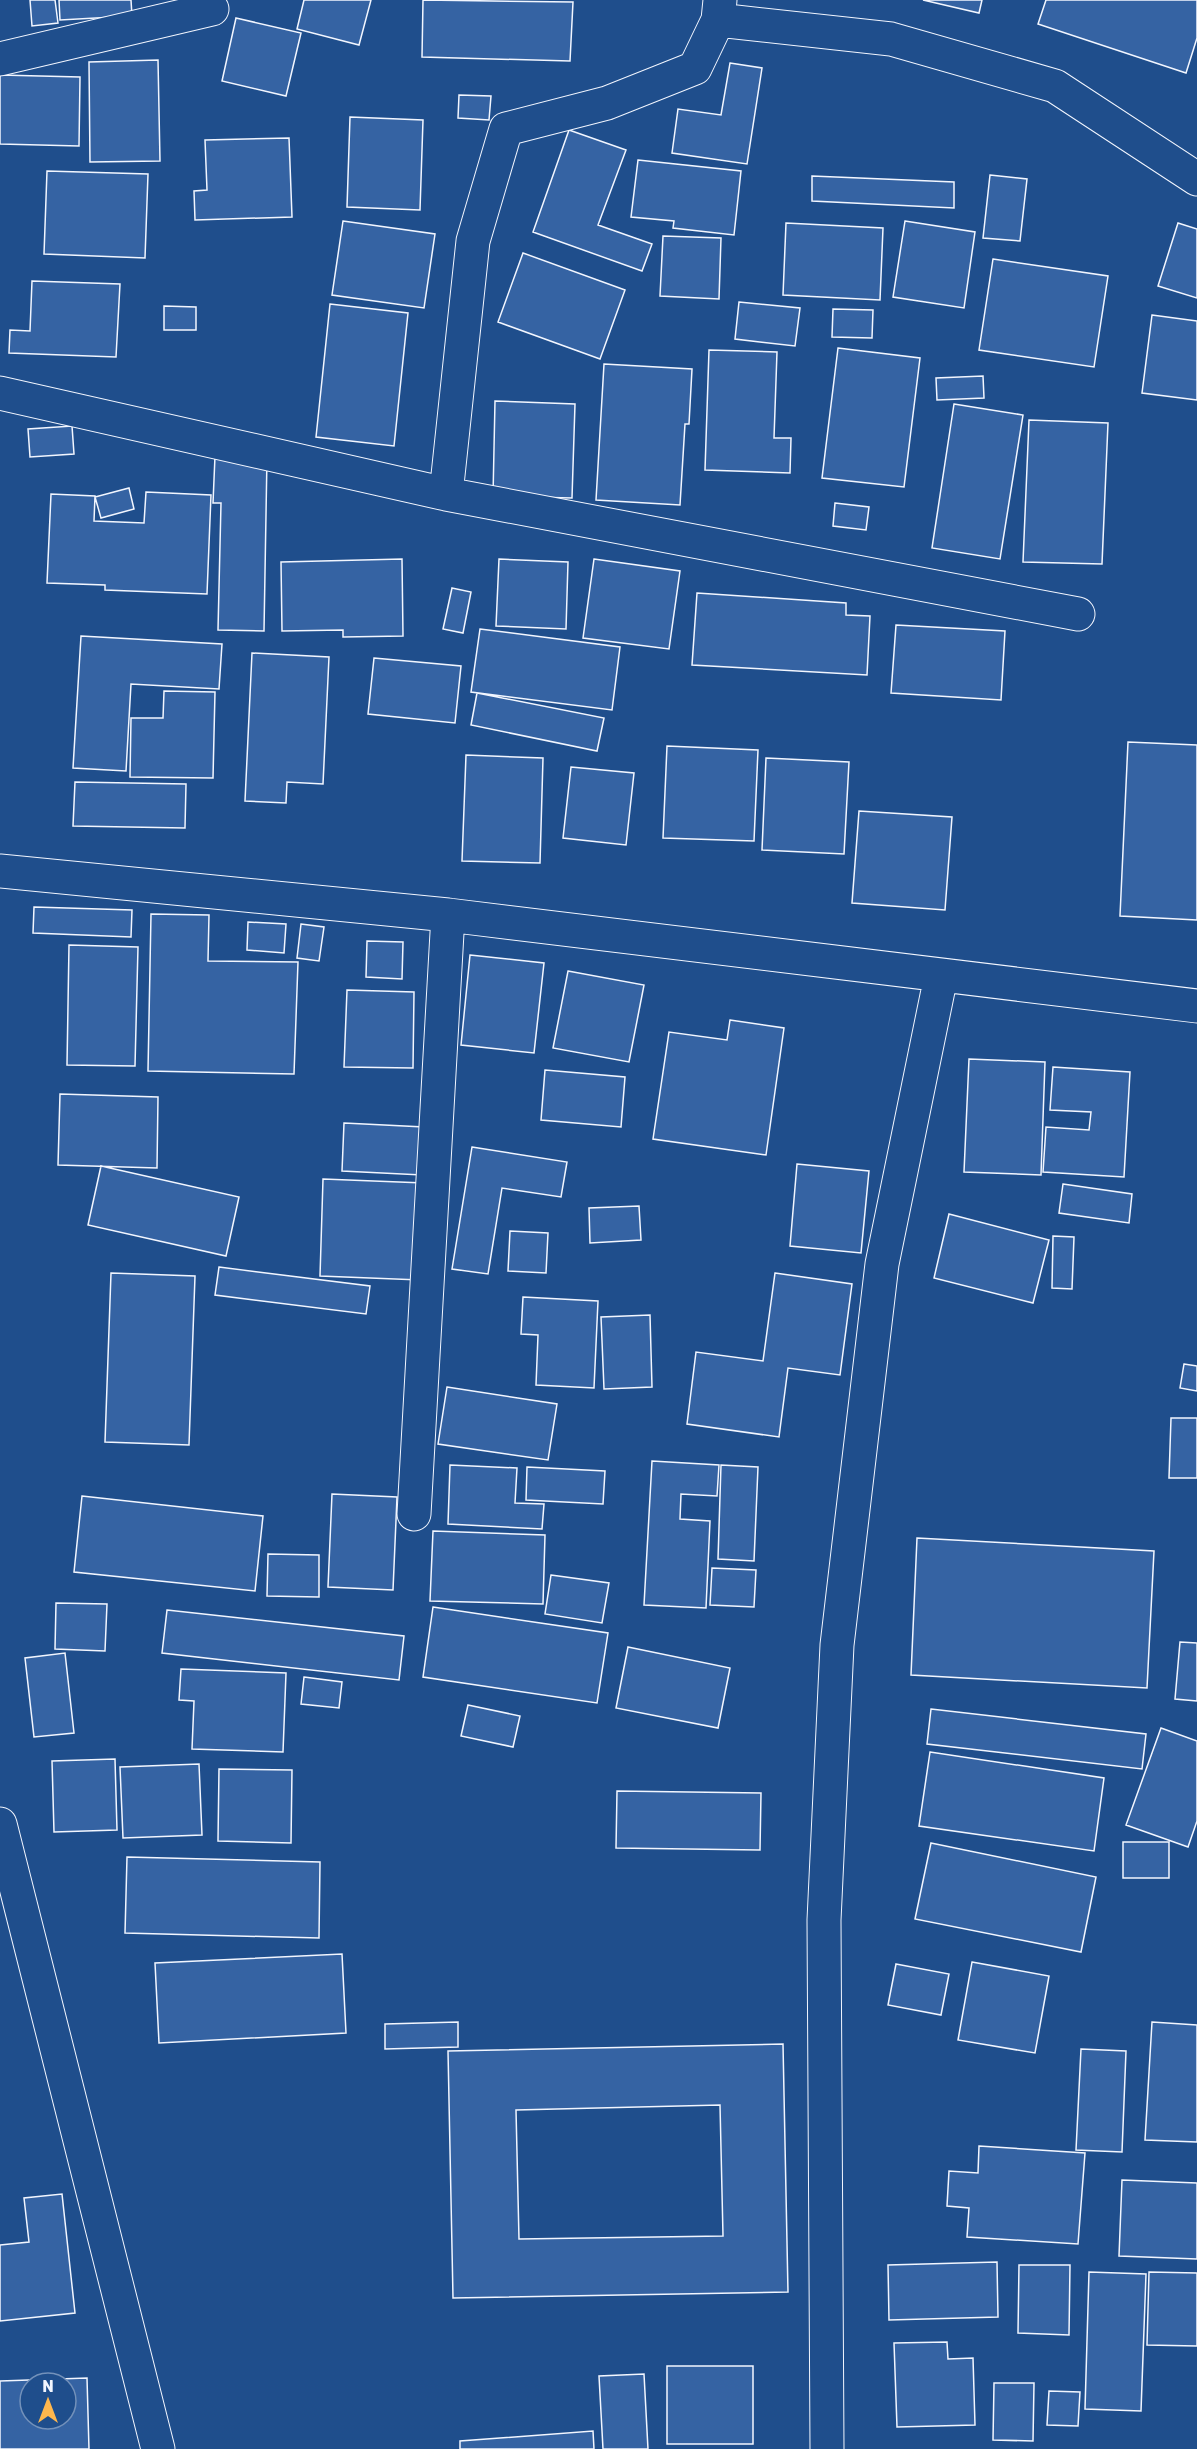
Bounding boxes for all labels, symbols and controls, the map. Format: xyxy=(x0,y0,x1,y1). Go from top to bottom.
north arrow xyxy=(18,2371,78,2431)
text: N xyxy=(42,2377,54,2396)

